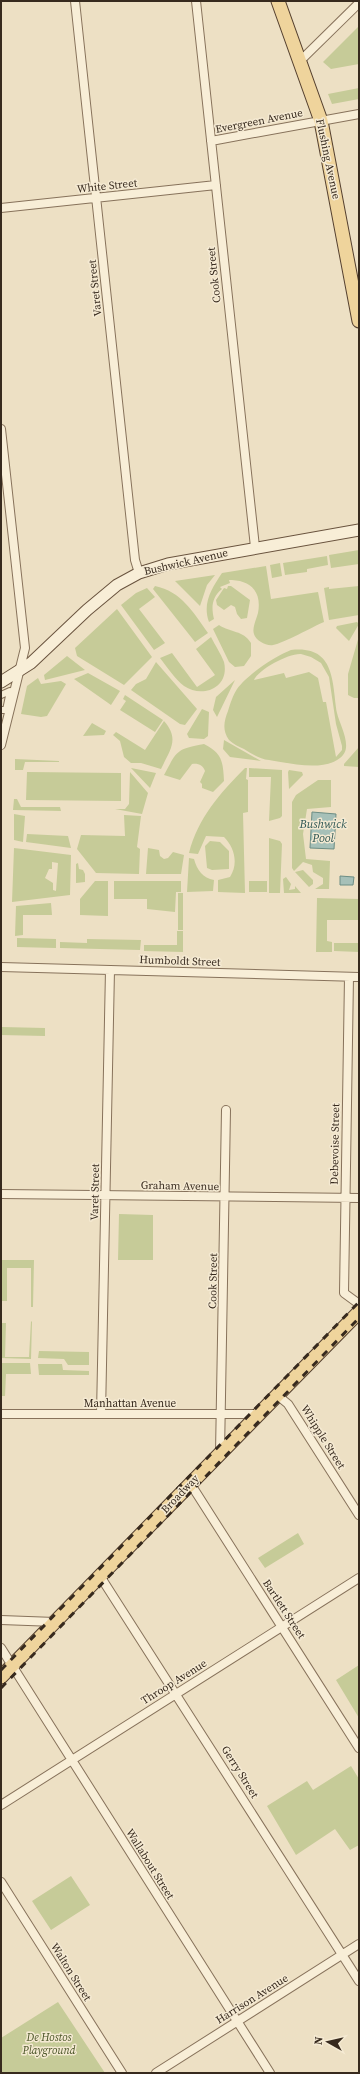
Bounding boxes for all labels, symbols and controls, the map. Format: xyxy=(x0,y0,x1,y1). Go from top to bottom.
street label: Evergreen Avenue xyxy=(214,105,304,137)
street label: Flushing Avenue xyxy=(312,118,344,201)
street label: White Street xyxy=(76,175,138,197)
street label: Cook Street xyxy=(204,246,224,304)
street label: Varet Street xyxy=(85,259,105,317)
street label: Bushwick Avenue xyxy=(143,545,230,579)
water label: Bushwick Pool xyxy=(298,816,347,846)
street label: Humboldt Street xyxy=(139,952,221,970)
street label: Debevoise Street xyxy=(327,1103,343,1185)
street label: Varet Street xyxy=(87,1163,103,1221)
street label: Graham Avenue xyxy=(141,1178,220,1194)
street label: Cook Street xyxy=(205,1252,221,1309)
street label: Manhattan Avenue xyxy=(84,1396,177,1411)
street label: Whipple Street xyxy=(297,1402,349,1472)
street label: Broadway xyxy=(158,1471,203,1517)
street label: Bartlett Street xyxy=(259,1576,309,1642)
street label: Throop Avenue xyxy=(138,1656,210,1708)
street label: Gerry Street xyxy=(218,1743,262,1801)
street label: Wallabout Street xyxy=(122,1826,178,1903)
street label: Walton Street xyxy=(47,1940,95,2004)
street label: Harrison Avenue xyxy=(213,1971,291,2027)
north arrow xyxy=(308,2022,348,2062)
park label: De Hostos Playground xyxy=(21,2030,76,2058)
text: N xyxy=(311,2036,327,2046)

